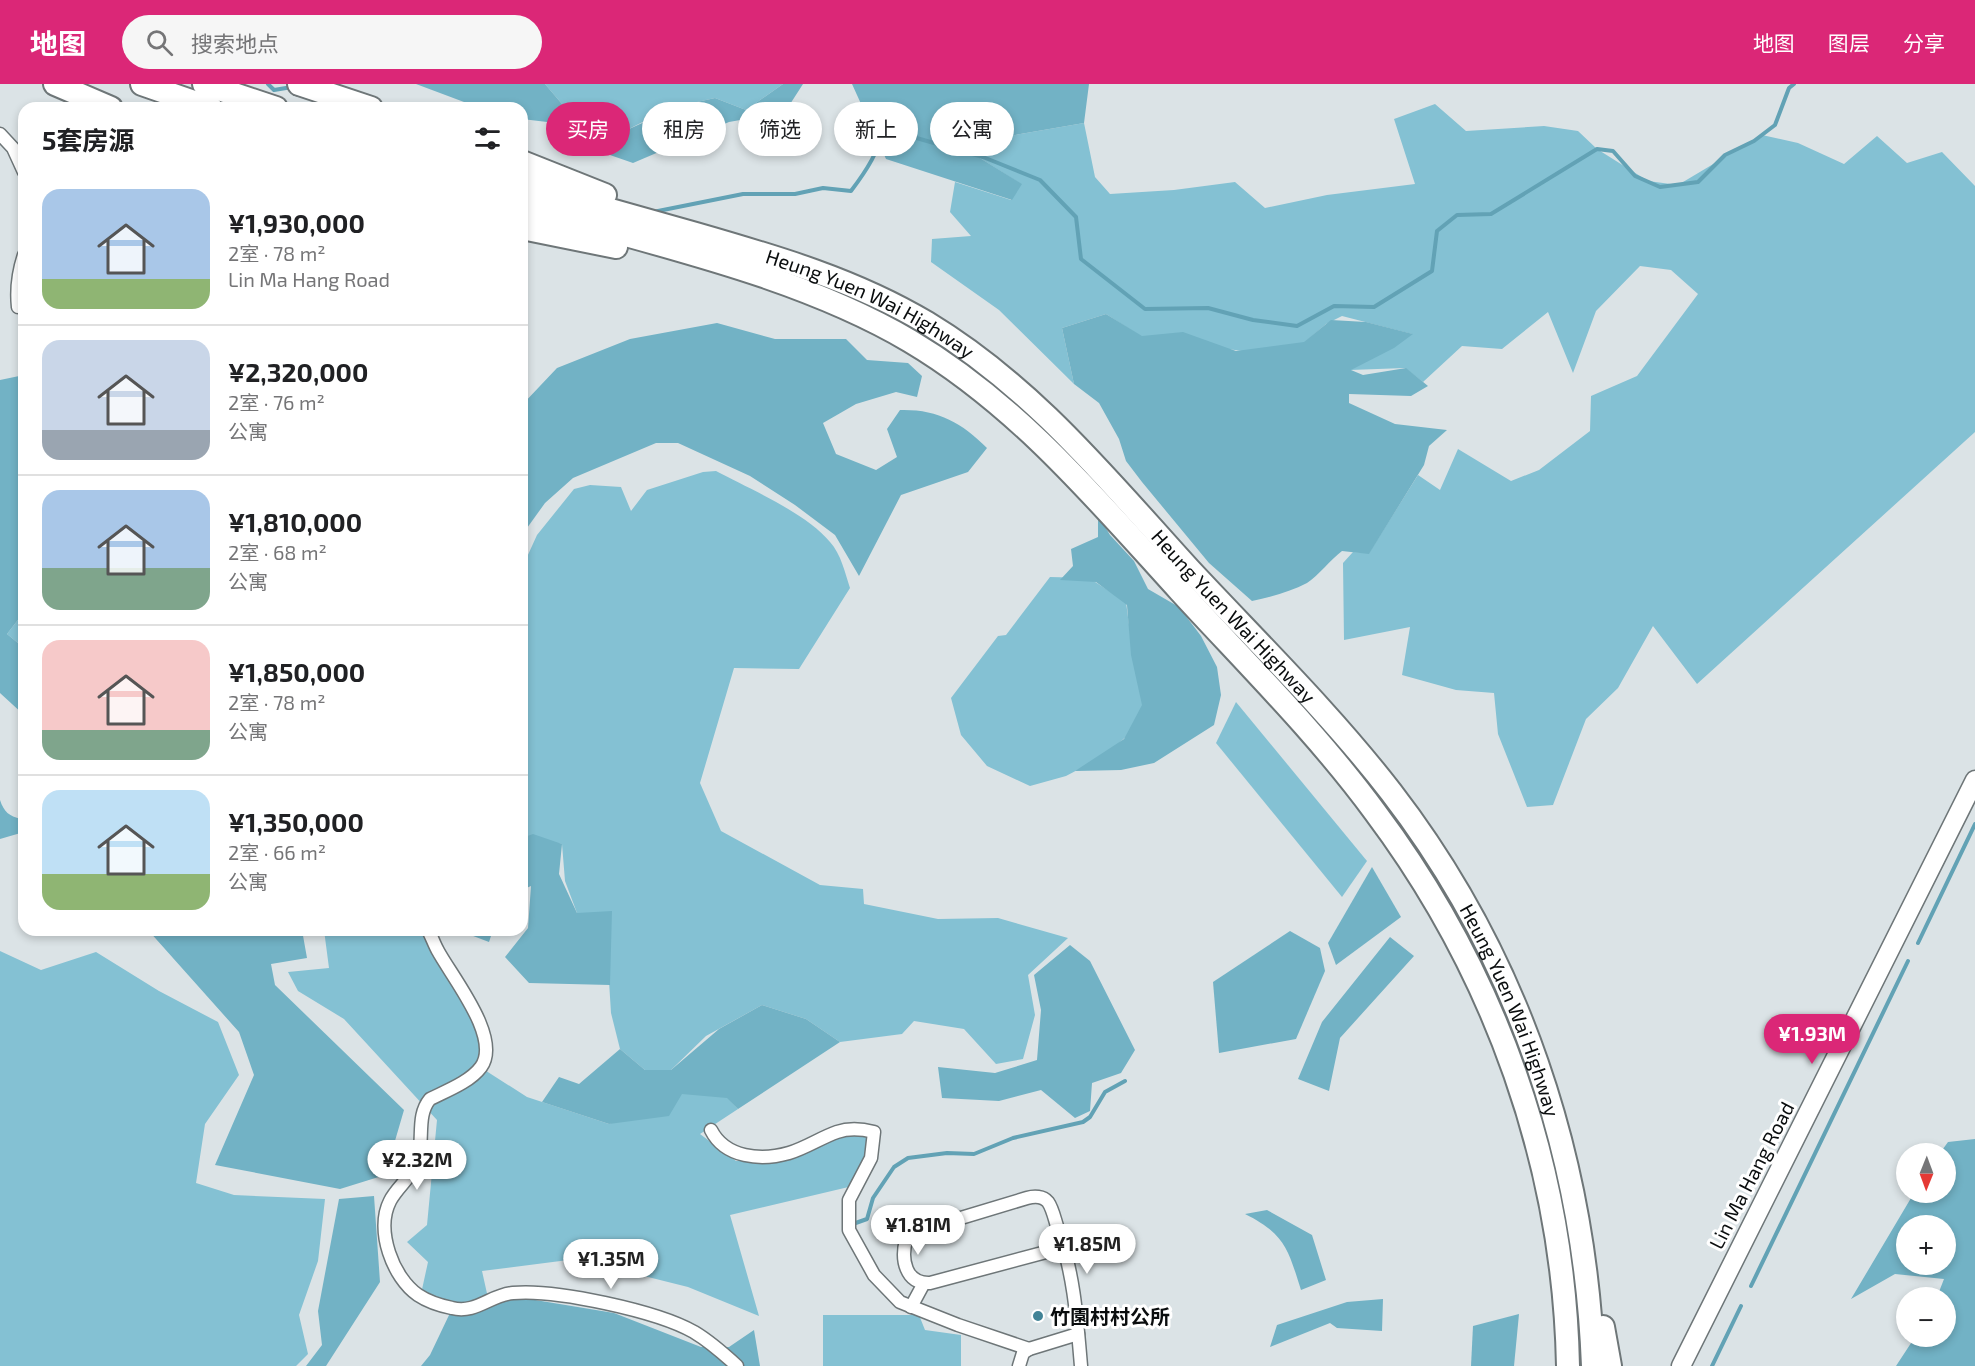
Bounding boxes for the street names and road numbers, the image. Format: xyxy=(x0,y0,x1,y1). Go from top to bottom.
street label: Heung Yuen Wai Highway xyxy=(763,244,980,363)
street label: Heung Yuen Wai Highway xyxy=(1147,524,1321,708)
street label: Heung Yuen Wai Highway xyxy=(1455,899,1565,1120)
street label: Lin Ma Hang Road xyxy=(1704,1097,1798,1253)

